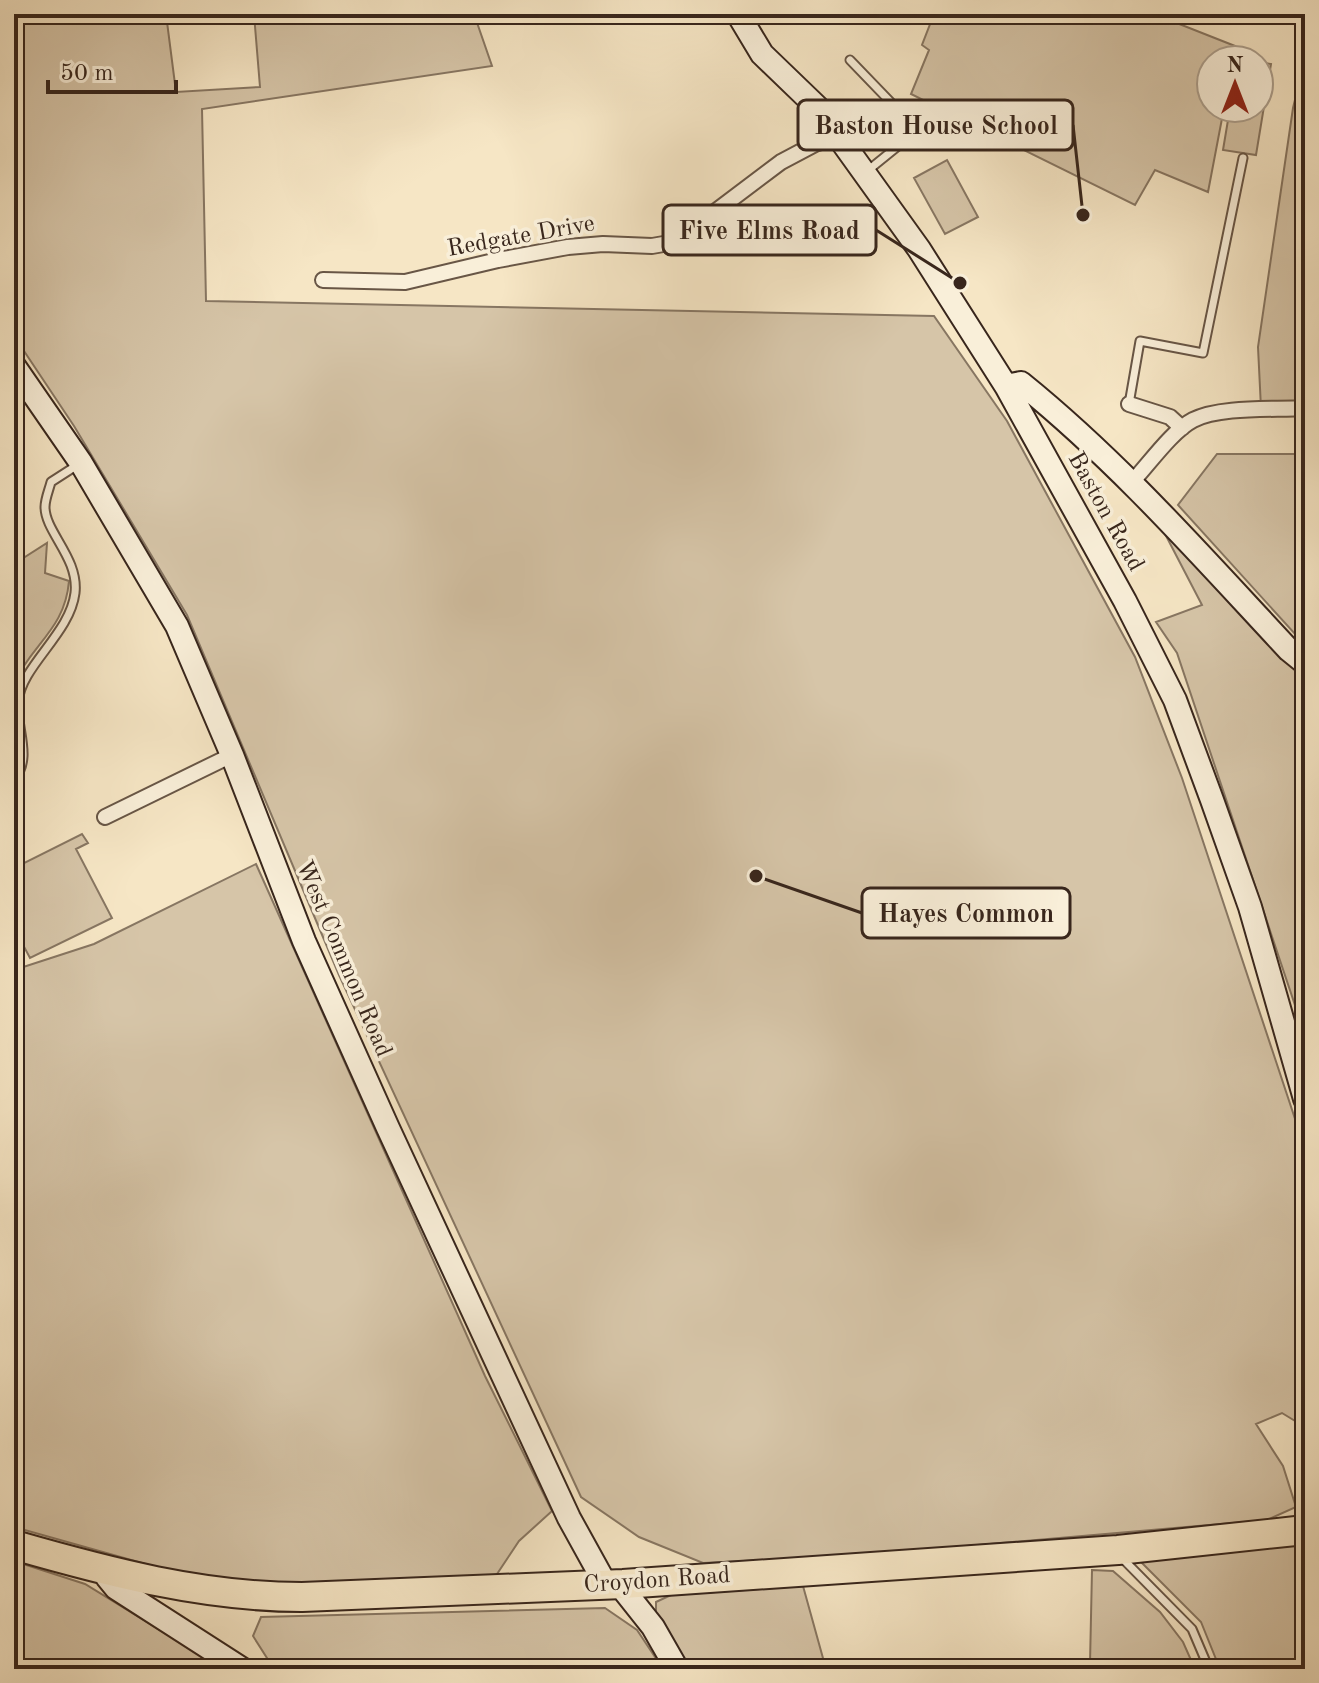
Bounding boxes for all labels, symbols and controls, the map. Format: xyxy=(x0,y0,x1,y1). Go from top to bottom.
scale bar xyxy=(48,44,176,94)
north arrow xyxy=(1195,44,1275,124)
text: N xyxy=(1227,55,1244,77)
text: 50 m xyxy=(60,62,114,86)
callout: Baston House School xyxy=(798,100,1073,150)
text: Baston House School xyxy=(814,114,1058,140)
callout: Five Elms Road xyxy=(663,205,876,255)
street label: Redgate Drive xyxy=(445,212,597,262)
text: Five Elms Road xyxy=(678,219,860,245)
street label: Baston Road xyxy=(1062,448,1148,576)
street label: West Common Road xyxy=(291,857,395,1061)
callout: Hayes Common xyxy=(862,888,1070,938)
text: Hayes Common xyxy=(878,902,1054,928)
street label: Croydon Road xyxy=(583,1564,731,1598)

